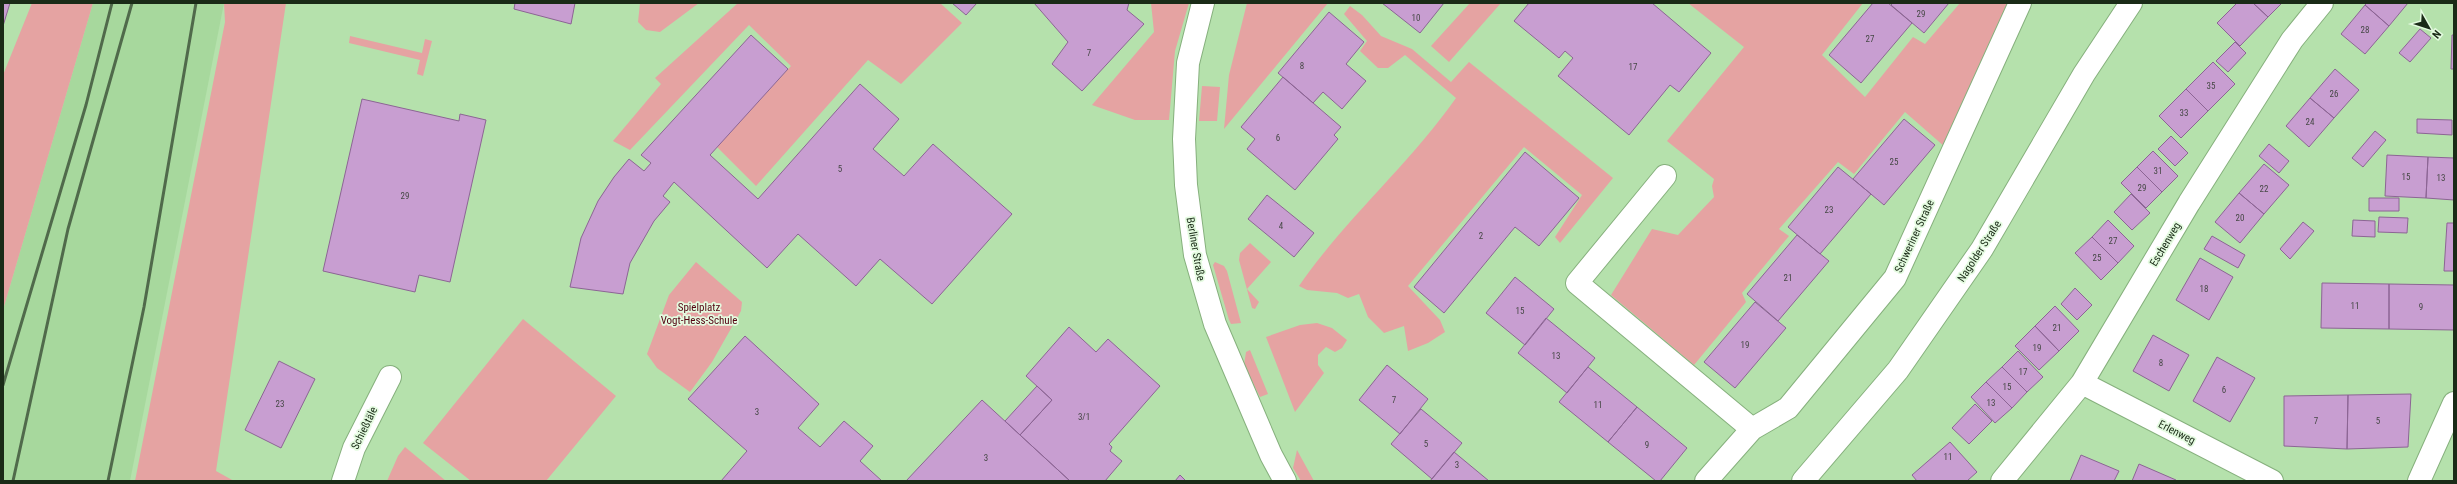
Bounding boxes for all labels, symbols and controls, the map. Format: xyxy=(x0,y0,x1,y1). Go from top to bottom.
north arrow xyxy=(2409,8,2449,48)
house number: 29 xyxy=(1917,9,1925,19)
house number: 10 xyxy=(1412,13,1420,23)
house number: 28 xyxy=(2361,25,2369,35)
text: N xyxy=(2429,27,2444,41)
house number: 27 xyxy=(1866,34,1875,44)
house number: 7 xyxy=(1087,48,1092,58)
house number: 8 xyxy=(1300,61,1304,71)
house number: 17 xyxy=(1629,62,1638,72)
house number: 35 xyxy=(2207,81,2216,91)
house number: 26 xyxy=(2330,89,2338,99)
house number: 33 xyxy=(2180,108,2188,118)
house number: 24 xyxy=(2306,117,2315,127)
house number: 6 xyxy=(1276,133,1280,143)
house number: 25 xyxy=(1890,157,1899,167)
house number: 5 xyxy=(838,164,843,174)
house number: 31 xyxy=(2154,166,2162,176)
house number: 15 xyxy=(2402,172,2411,182)
house number: 13 xyxy=(2437,173,2445,183)
house number: 29 xyxy=(2138,183,2146,193)
house number: 22 xyxy=(2260,184,2269,194)
house number: 29 xyxy=(401,191,409,201)
street label: Schweriner Straße xyxy=(1892,198,1937,275)
house number: 23 xyxy=(1825,205,1833,215)
house number: 20 xyxy=(2236,213,2244,223)
street label: Berliner Straße xyxy=(1184,216,1207,282)
street label: Nagolder Straße xyxy=(1955,218,2004,284)
street label: Eschenweg xyxy=(2147,220,2184,269)
house number: 4 xyxy=(1279,221,1284,231)
house number: 2 xyxy=(1479,231,1484,241)
house number: 27 xyxy=(2109,236,2118,246)
house number: 25 xyxy=(2093,253,2102,263)
house number: 21 xyxy=(1784,273,1792,283)
house number: 18 xyxy=(2200,284,2208,294)
park label: Spielplatz Vogt-Hess-Schule xyxy=(661,301,737,327)
house number: 11 xyxy=(2351,301,2359,311)
house number: 9 xyxy=(2419,302,2423,312)
house number: 15 xyxy=(1516,306,1525,316)
house number: 21 xyxy=(2053,323,2061,333)
house number: 19 xyxy=(1741,340,1749,350)
house number: 19 xyxy=(2033,343,2041,353)
house number: 13 xyxy=(1552,351,1560,361)
house number: 8 xyxy=(2159,358,2163,368)
house number: 17 xyxy=(2019,367,2028,377)
house number: 15 xyxy=(2003,382,2012,392)
house number: 6 xyxy=(2222,385,2226,395)
house number: 7 xyxy=(1392,395,1397,405)
house number: 13 xyxy=(1987,398,1995,408)
house number: 23 xyxy=(276,399,284,409)
house number: 11 xyxy=(1594,400,1602,410)
street label: Schießtäle xyxy=(349,405,380,452)
house number: 3 xyxy=(755,407,759,417)
house number: 3/1 xyxy=(1078,412,1090,422)
house number: 7 xyxy=(2314,416,2319,426)
house number: 5 xyxy=(2376,416,2381,426)
street label: Erlenweg xyxy=(2156,418,2197,447)
house number: 5 xyxy=(1424,439,1429,449)
house number: 9 xyxy=(1645,440,1649,450)
house number: 11 xyxy=(1944,452,1952,462)
house number: 3 xyxy=(984,453,988,463)
house number: 3 xyxy=(1455,460,1459,470)

